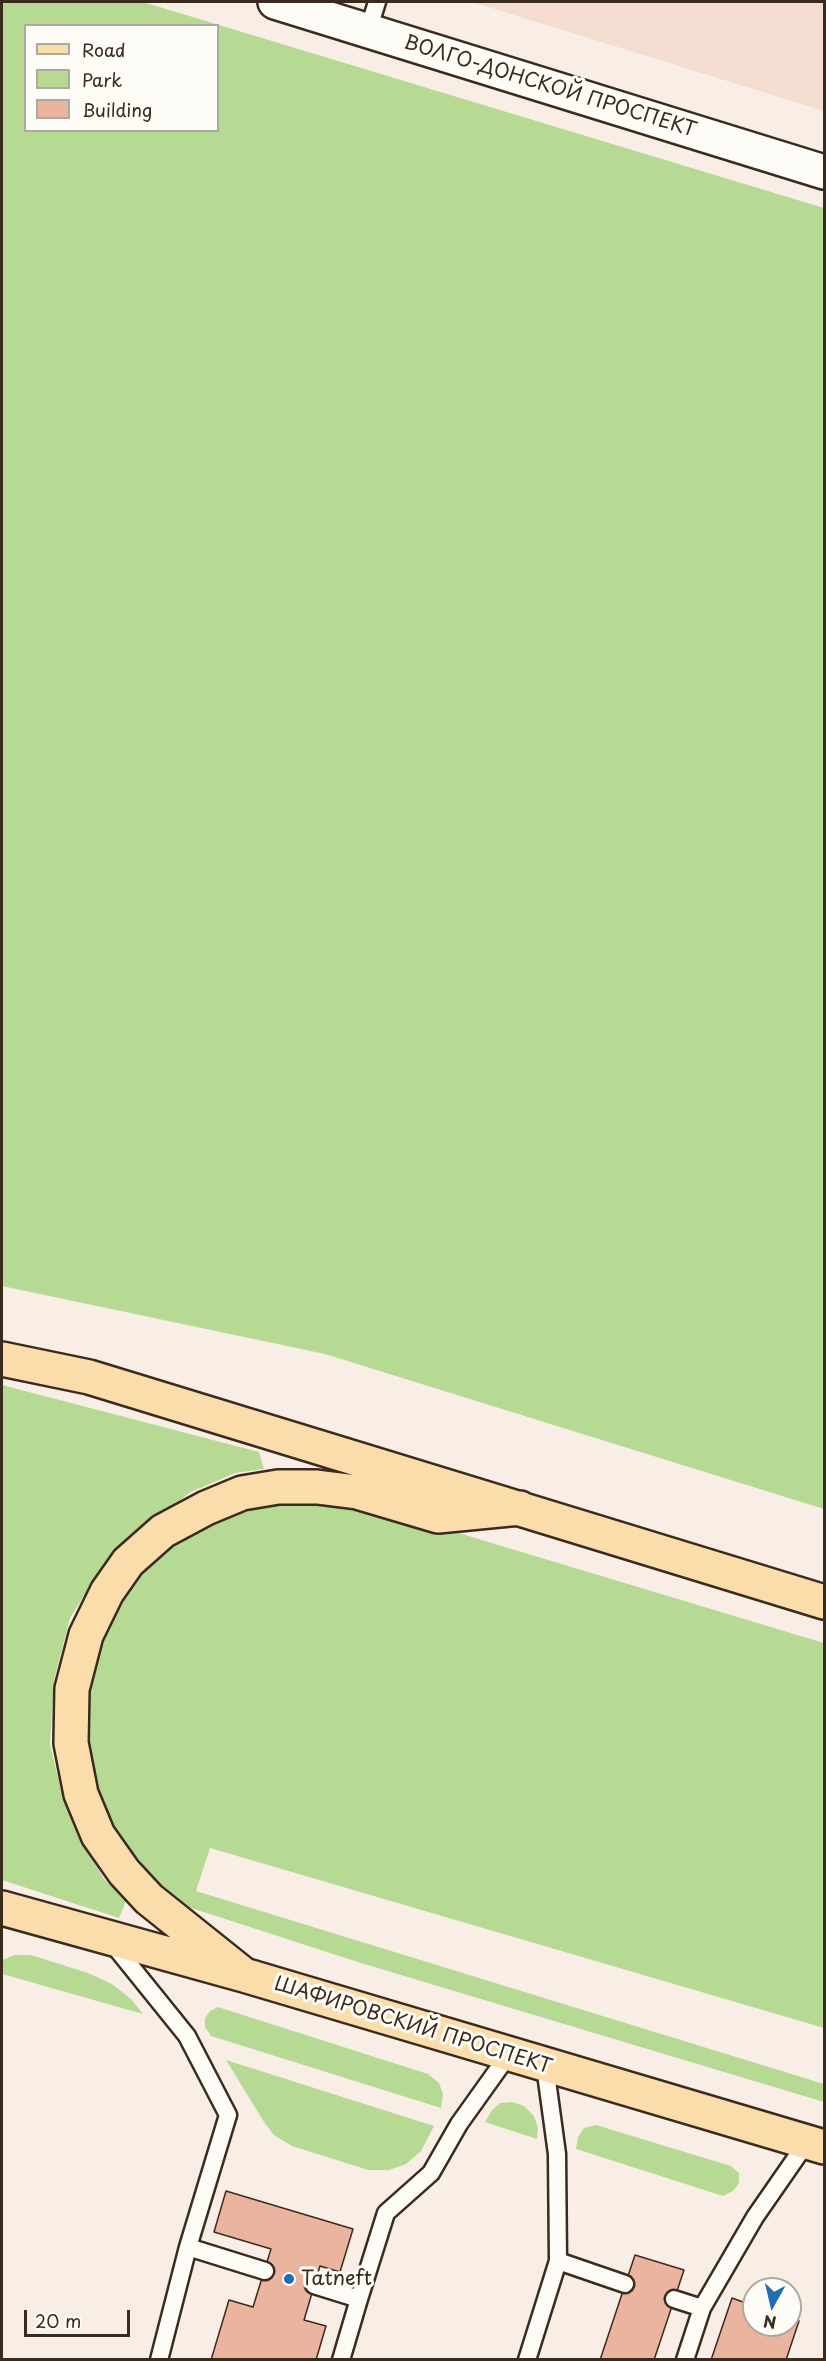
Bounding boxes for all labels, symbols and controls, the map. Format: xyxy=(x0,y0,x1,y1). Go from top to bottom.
legend xyxy=(24,24,219,132)
street label: ВОЛГО-ДОНСКОЙ ПРОСПЕКТ xyxy=(401,31,699,143)
text: Road xyxy=(82,36,126,63)
text: Park xyxy=(82,66,122,93)
text: Building xyxy=(82,96,152,123)
street label: ШАФИРОВСКИЙ ПРОСПЕКТ xyxy=(271,1972,555,2080)
place label: Tatneft xyxy=(301,2267,372,2291)
marker: Tatneft xyxy=(282,2272,296,2286)
north arrow xyxy=(742,2277,802,2337)
scale bar xyxy=(27,2298,134,2336)
text: 20 m xyxy=(35,2307,81,2334)
text: N xyxy=(762,2310,778,2336)

